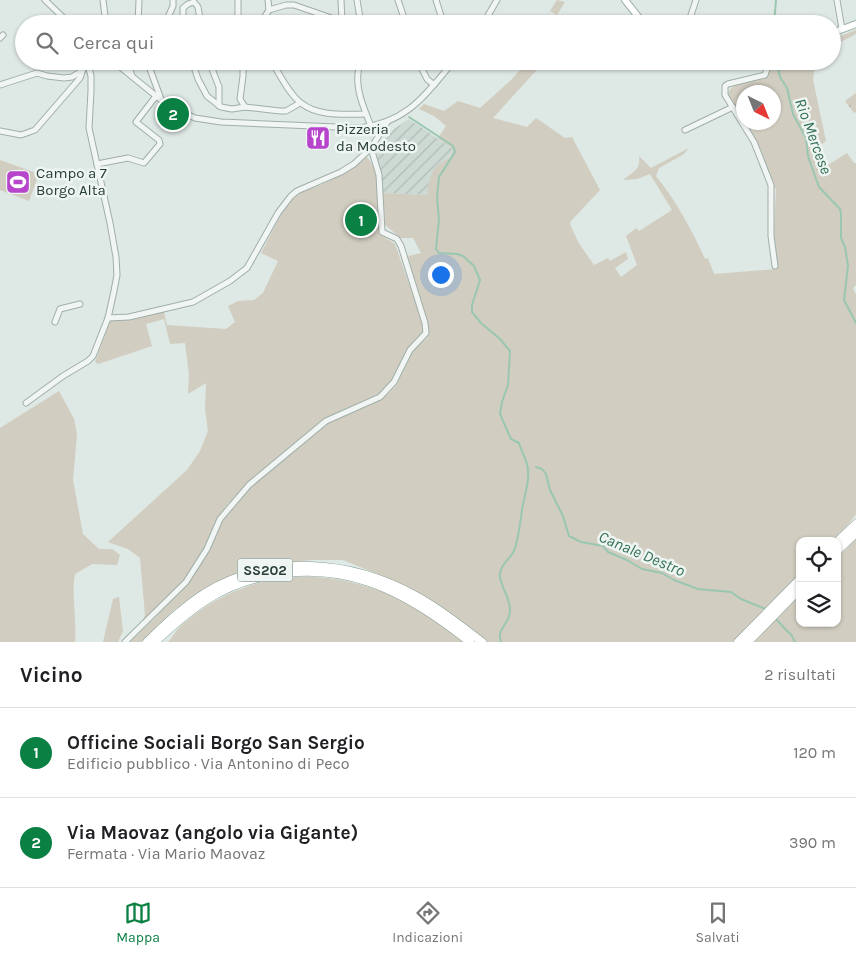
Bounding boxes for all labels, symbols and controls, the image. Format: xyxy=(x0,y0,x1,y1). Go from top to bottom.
search box xyxy=(15,15,841,70)
icon: search xyxy=(33,29,61,57)
text: Cerca qui xyxy=(73,32,154,54)
north arrow xyxy=(736,85,781,130)
pin: 2 xyxy=(157,95,189,133)
water label: Rio Mercese xyxy=(791,96,836,177)
place label: Pizzeria da Modesto xyxy=(336,120,416,155)
restaurant icon: Pizzeria da Modesto xyxy=(305,125,331,151)
place label: Campo a 7 Borgo Alta xyxy=(36,164,107,199)
sports icon: Campo a 7 Borgo Alta xyxy=(5,169,31,195)
pin: 1 xyxy=(345,201,377,239)
your location xyxy=(428,262,454,288)
water label: Canale Destro xyxy=(596,527,688,580)
map controls xyxy=(796,537,841,627)
button: locate xyxy=(796,537,841,582)
road number: SS202 xyxy=(238,558,292,582)
button: layers xyxy=(796,582,841,627)
text: Vicino xyxy=(20,663,83,687)
text: 2 risultati xyxy=(764,665,836,684)
text: Officine Sociali Borgo San Sergio xyxy=(67,732,365,754)
text: 1 xyxy=(33,743,39,762)
text: 120 m xyxy=(793,743,836,762)
text: Edificio pubblico · Via Antonino di Peco xyxy=(67,754,350,773)
text: Via Maovaz (angolo via Gigante) xyxy=(67,822,358,844)
text: 2 xyxy=(31,833,41,852)
text: 390 m xyxy=(789,833,836,852)
text: Fermata · Via Mario Maovaz xyxy=(67,844,265,863)
tab: Mappa xyxy=(116,899,160,946)
tab: Indicazioni xyxy=(392,899,463,946)
tab: Salvati xyxy=(696,899,740,946)

